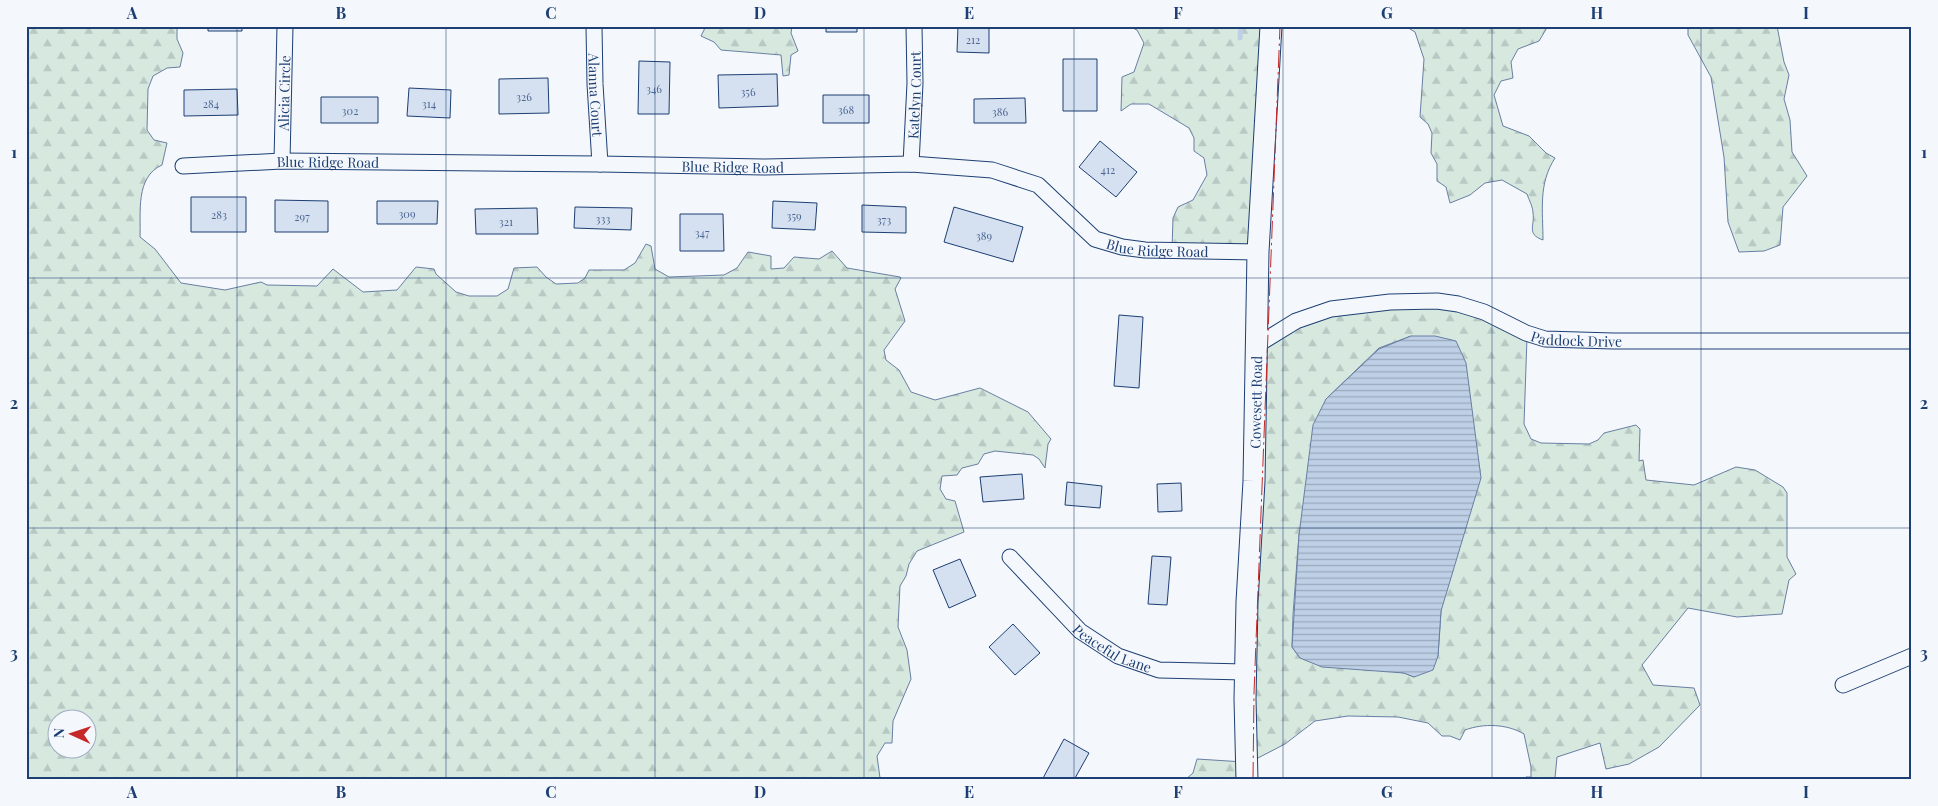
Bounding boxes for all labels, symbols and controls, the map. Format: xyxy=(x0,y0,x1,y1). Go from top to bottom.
text: A xyxy=(126,2,138,23)
text: B xyxy=(336,2,347,23)
text: C xyxy=(545,2,557,23)
text: D xyxy=(754,2,766,23)
text: E xyxy=(964,2,974,23)
text: F xyxy=(1173,2,1183,23)
text: G xyxy=(1381,2,1393,23)
text: H xyxy=(1591,2,1604,23)
text: I xyxy=(1803,2,1809,23)
house number: 212 xyxy=(966,32,980,47)
street label: Katelyn Court xyxy=(903,50,925,139)
street label: Alanna Court xyxy=(585,52,608,138)
street label: Alicia Circle xyxy=(273,55,294,132)
house number: 346 xyxy=(646,81,662,96)
house number: 356 xyxy=(740,84,756,99)
house number: 326 xyxy=(516,89,532,104)
house number: 284 xyxy=(203,96,220,111)
house number: 314 xyxy=(422,96,437,111)
house number: 368 xyxy=(838,102,854,117)
house number: 302 xyxy=(342,103,358,118)
house number: 386 xyxy=(992,104,1008,119)
text: 1 xyxy=(11,141,17,162)
text: 1 xyxy=(1921,141,1927,162)
street label: Blue Ridge Road xyxy=(276,151,379,171)
street label: Blue Ridge Road xyxy=(681,156,784,177)
house number: 412 xyxy=(1101,162,1115,177)
house number: 309 xyxy=(398,206,416,221)
house number: 283 xyxy=(211,207,227,222)
house number: 359 xyxy=(786,208,802,223)
house number: 297 xyxy=(294,209,310,224)
house number: 333 xyxy=(596,211,610,226)
house number: 373 xyxy=(877,212,891,227)
house number: 321 xyxy=(499,214,513,229)
house number: 347 xyxy=(695,225,710,240)
house number: 389 xyxy=(976,228,993,243)
street label: Blue Ridge Road xyxy=(1104,233,1209,261)
street label: Paddock Drive xyxy=(1529,326,1622,351)
street label: Cowesett Road xyxy=(1245,356,1266,449)
text: 2 xyxy=(10,392,18,413)
text: 2 xyxy=(1920,392,1928,413)
street label: Peaceful Lane xyxy=(1069,620,1154,676)
text: 3 xyxy=(10,642,18,663)
text: 3 xyxy=(1920,642,1928,663)
north arrow xyxy=(48,708,98,758)
text: N xyxy=(49,728,68,739)
text: A xyxy=(126,781,138,802)
text: B xyxy=(336,781,347,802)
text: C xyxy=(545,781,557,802)
text: D xyxy=(754,781,766,802)
text: E xyxy=(964,781,974,802)
text: F xyxy=(1173,781,1183,802)
text: G xyxy=(1381,781,1393,802)
text: H xyxy=(1591,781,1604,802)
text: I xyxy=(1803,781,1809,802)

